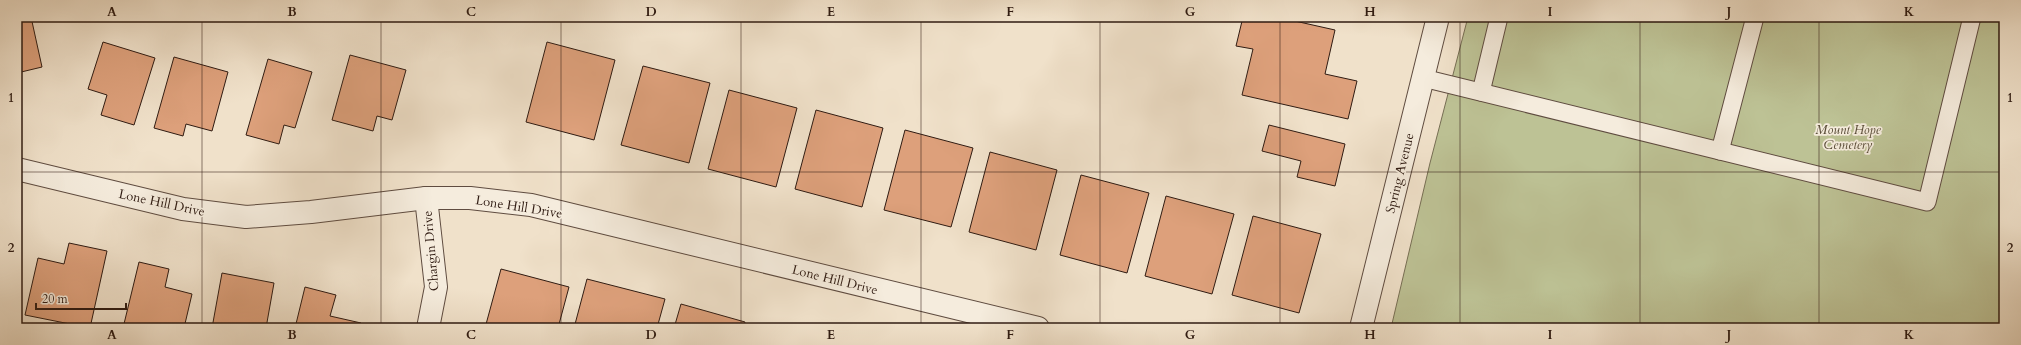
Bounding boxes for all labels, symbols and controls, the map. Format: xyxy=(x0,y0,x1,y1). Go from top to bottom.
text: A xyxy=(107,3,117,21)
text: B xyxy=(287,3,297,21)
text: C xyxy=(466,3,476,21)
text: D xyxy=(645,3,657,21)
text: E xyxy=(827,3,835,21)
text: F xyxy=(1006,3,1014,21)
text: G xyxy=(1185,3,1196,21)
text: H xyxy=(1364,3,1376,21)
text: I xyxy=(1547,3,1553,21)
text: J xyxy=(1725,3,1732,21)
text: K xyxy=(1904,3,1915,21)
text: 1 xyxy=(8,89,14,107)
text: 1 xyxy=(2007,89,2013,107)
park label: Mount Hope Cemetery xyxy=(1815,121,1882,154)
street label: Spring Avenue xyxy=(1381,131,1419,215)
street label: Lone Hill Drive xyxy=(117,185,207,221)
street label: Lone Hill Drive xyxy=(474,191,564,223)
street label: Chargin Drive xyxy=(419,210,443,292)
text: 2 xyxy=(8,239,15,257)
text: 2 xyxy=(2007,239,2014,257)
street label: Lone Hill Drive xyxy=(790,261,880,299)
scale bar xyxy=(36,285,126,311)
text: 20 m xyxy=(42,291,69,307)
text: A xyxy=(107,326,117,344)
text: B xyxy=(287,326,297,344)
text: C xyxy=(466,326,476,344)
text: D xyxy=(645,326,657,344)
text: E xyxy=(827,326,835,344)
text: F xyxy=(1006,326,1014,344)
text: G xyxy=(1185,326,1196,344)
text: H xyxy=(1364,326,1376,344)
text: I xyxy=(1547,326,1553,344)
text: J xyxy=(1725,326,1732,344)
text: K xyxy=(1904,326,1915,344)

